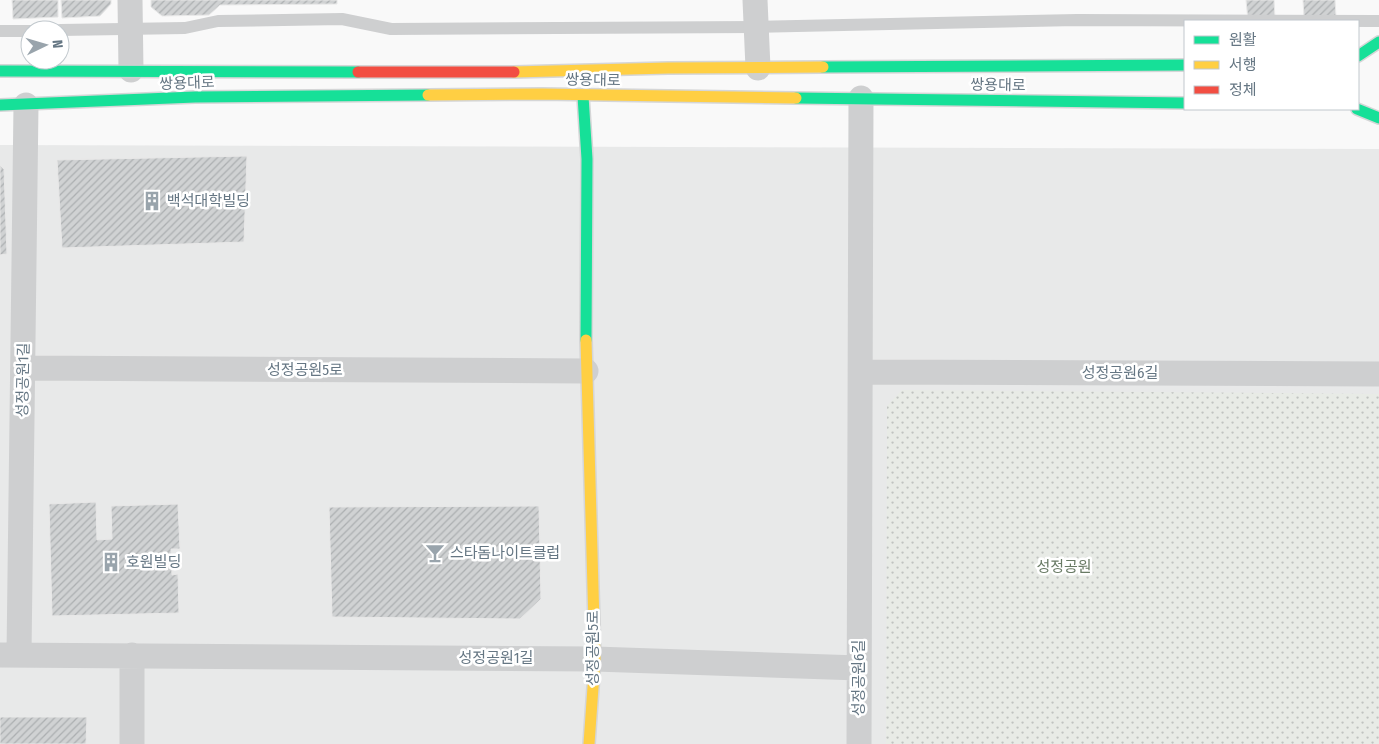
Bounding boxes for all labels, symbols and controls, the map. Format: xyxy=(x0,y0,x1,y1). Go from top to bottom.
north arrow xyxy=(20,20,70,70)
legend xyxy=(1184,20,1359,110)
text: 원활 xyxy=(1229,31,1257,49)
text: N xyxy=(49,39,66,49)
text: 서행 xyxy=(1229,56,1257,74)
street label: 쌍용대로 xyxy=(565,71,621,89)
street label: 쌍용대로 xyxy=(159,73,215,93)
street label: 쌍용대로 xyxy=(970,76,1026,94)
text: 정체 xyxy=(1229,81,1257,99)
building icon: 백석대학빌딩 xyxy=(141,190,163,212)
place label: 백석대학빌딩 xyxy=(167,192,250,210)
street label: 성정공원1길 xyxy=(13,342,33,418)
street label: 성정공원5로 xyxy=(267,361,343,379)
street label: 성정공원6길 xyxy=(1082,364,1158,382)
bar icon: 스타돔나이트클럽 xyxy=(424,542,446,564)
place label: 스타돔나이트클럽 xyxy=(450,544,560,562)
building icon: 호원빌딩 xyxy=(100,551,122,573)
place label: 호원빌딩 xyxy=(126,553,181,571)
park label: 성정공원 xyxy=(1036,558,1092,576)
street label: 성정공원5로 xyxy=(584,610,602,686)
street label: 성정공원6길 xyxy=(850,640,868,716)
street label: 성정공원1길 xyxy=(459,649,533,667)

